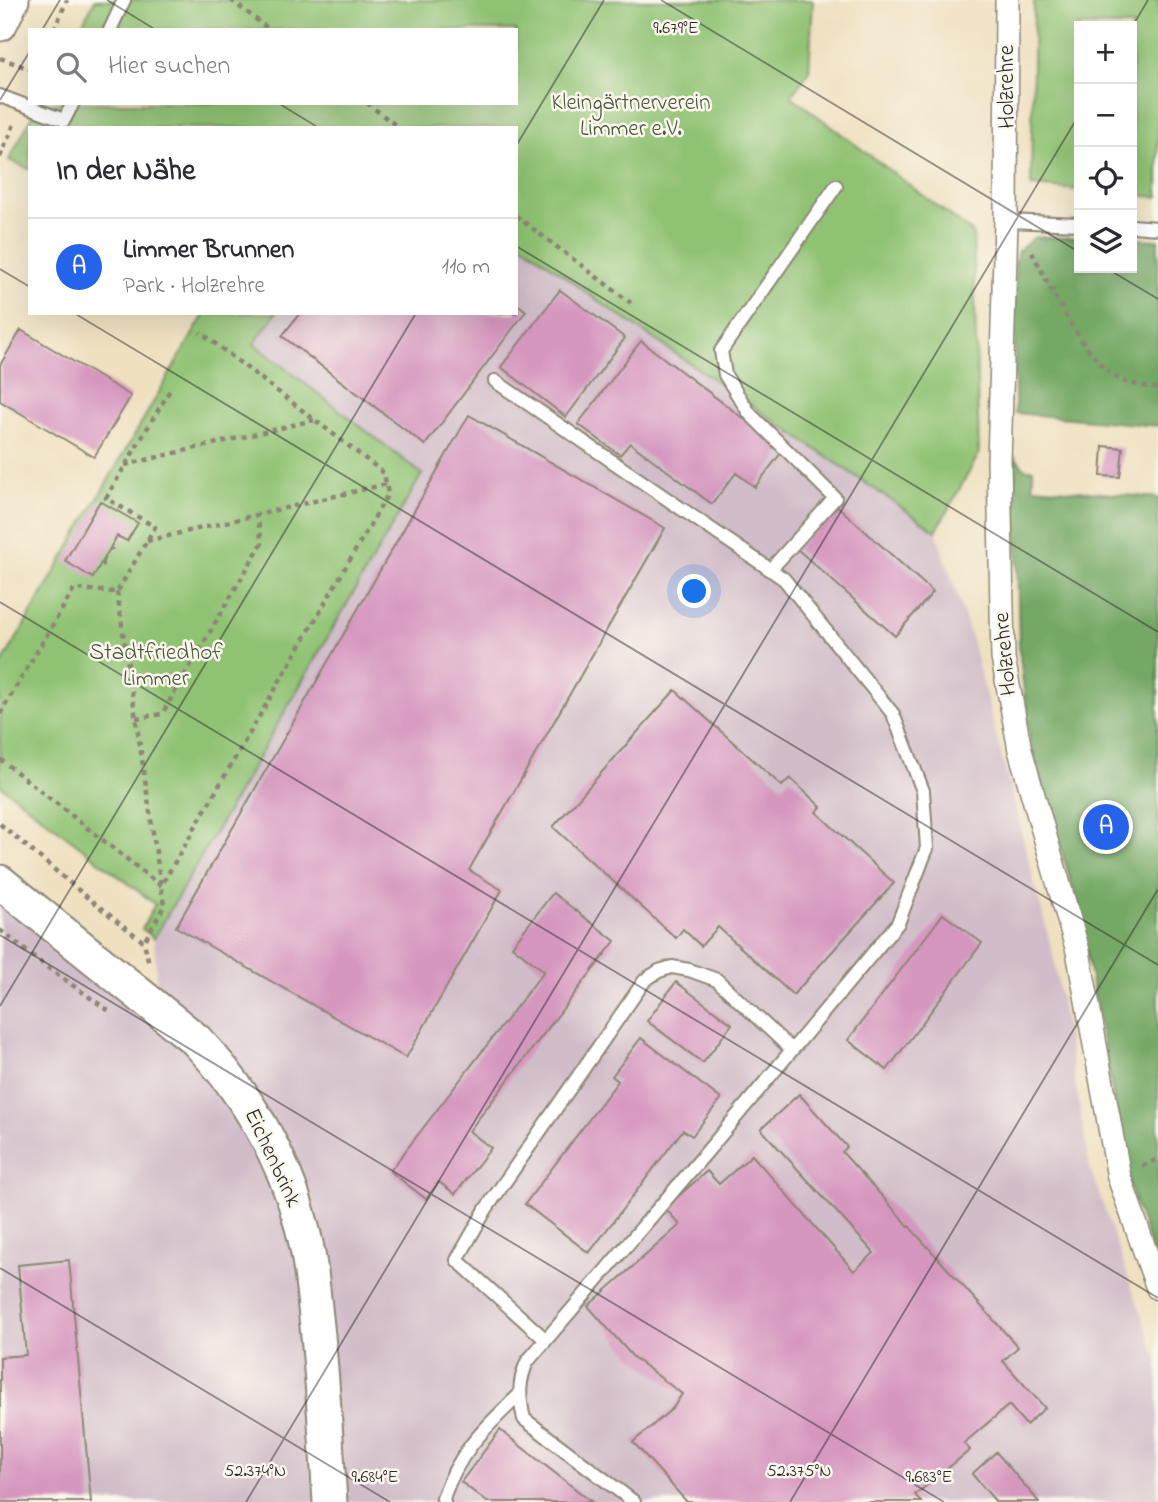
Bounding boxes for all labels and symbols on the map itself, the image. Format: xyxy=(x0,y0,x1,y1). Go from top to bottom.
text: 9.679°E xyxy=(653,16,699,42)
street label: Holzrehre xyxy=(991,44,1024,129)
park label: Kleingärtnerverein Limmer e.V. xyxy=(551,87,711,146)
your location xyxy=(677,574,711,608)
street label: Holzrehre xyxy=(986,610,1026,697)
park label: Stadtfriedhof Limmer xyxy=(89,637,223,696)
pin: A xyxy=(1083,801,1129,853)
street label: Eichenbrink xyxy=(235,1103,310,1214)
text: 52.374°N xyxy=(224,1459,286,1485)
text: 52.375°N xyxy=(766,1459,832,1485)
text: 9.684°E xyxy=(352,1465,399,1491)
text: 9.683°E xyxy=(906,1465,953,1491)

